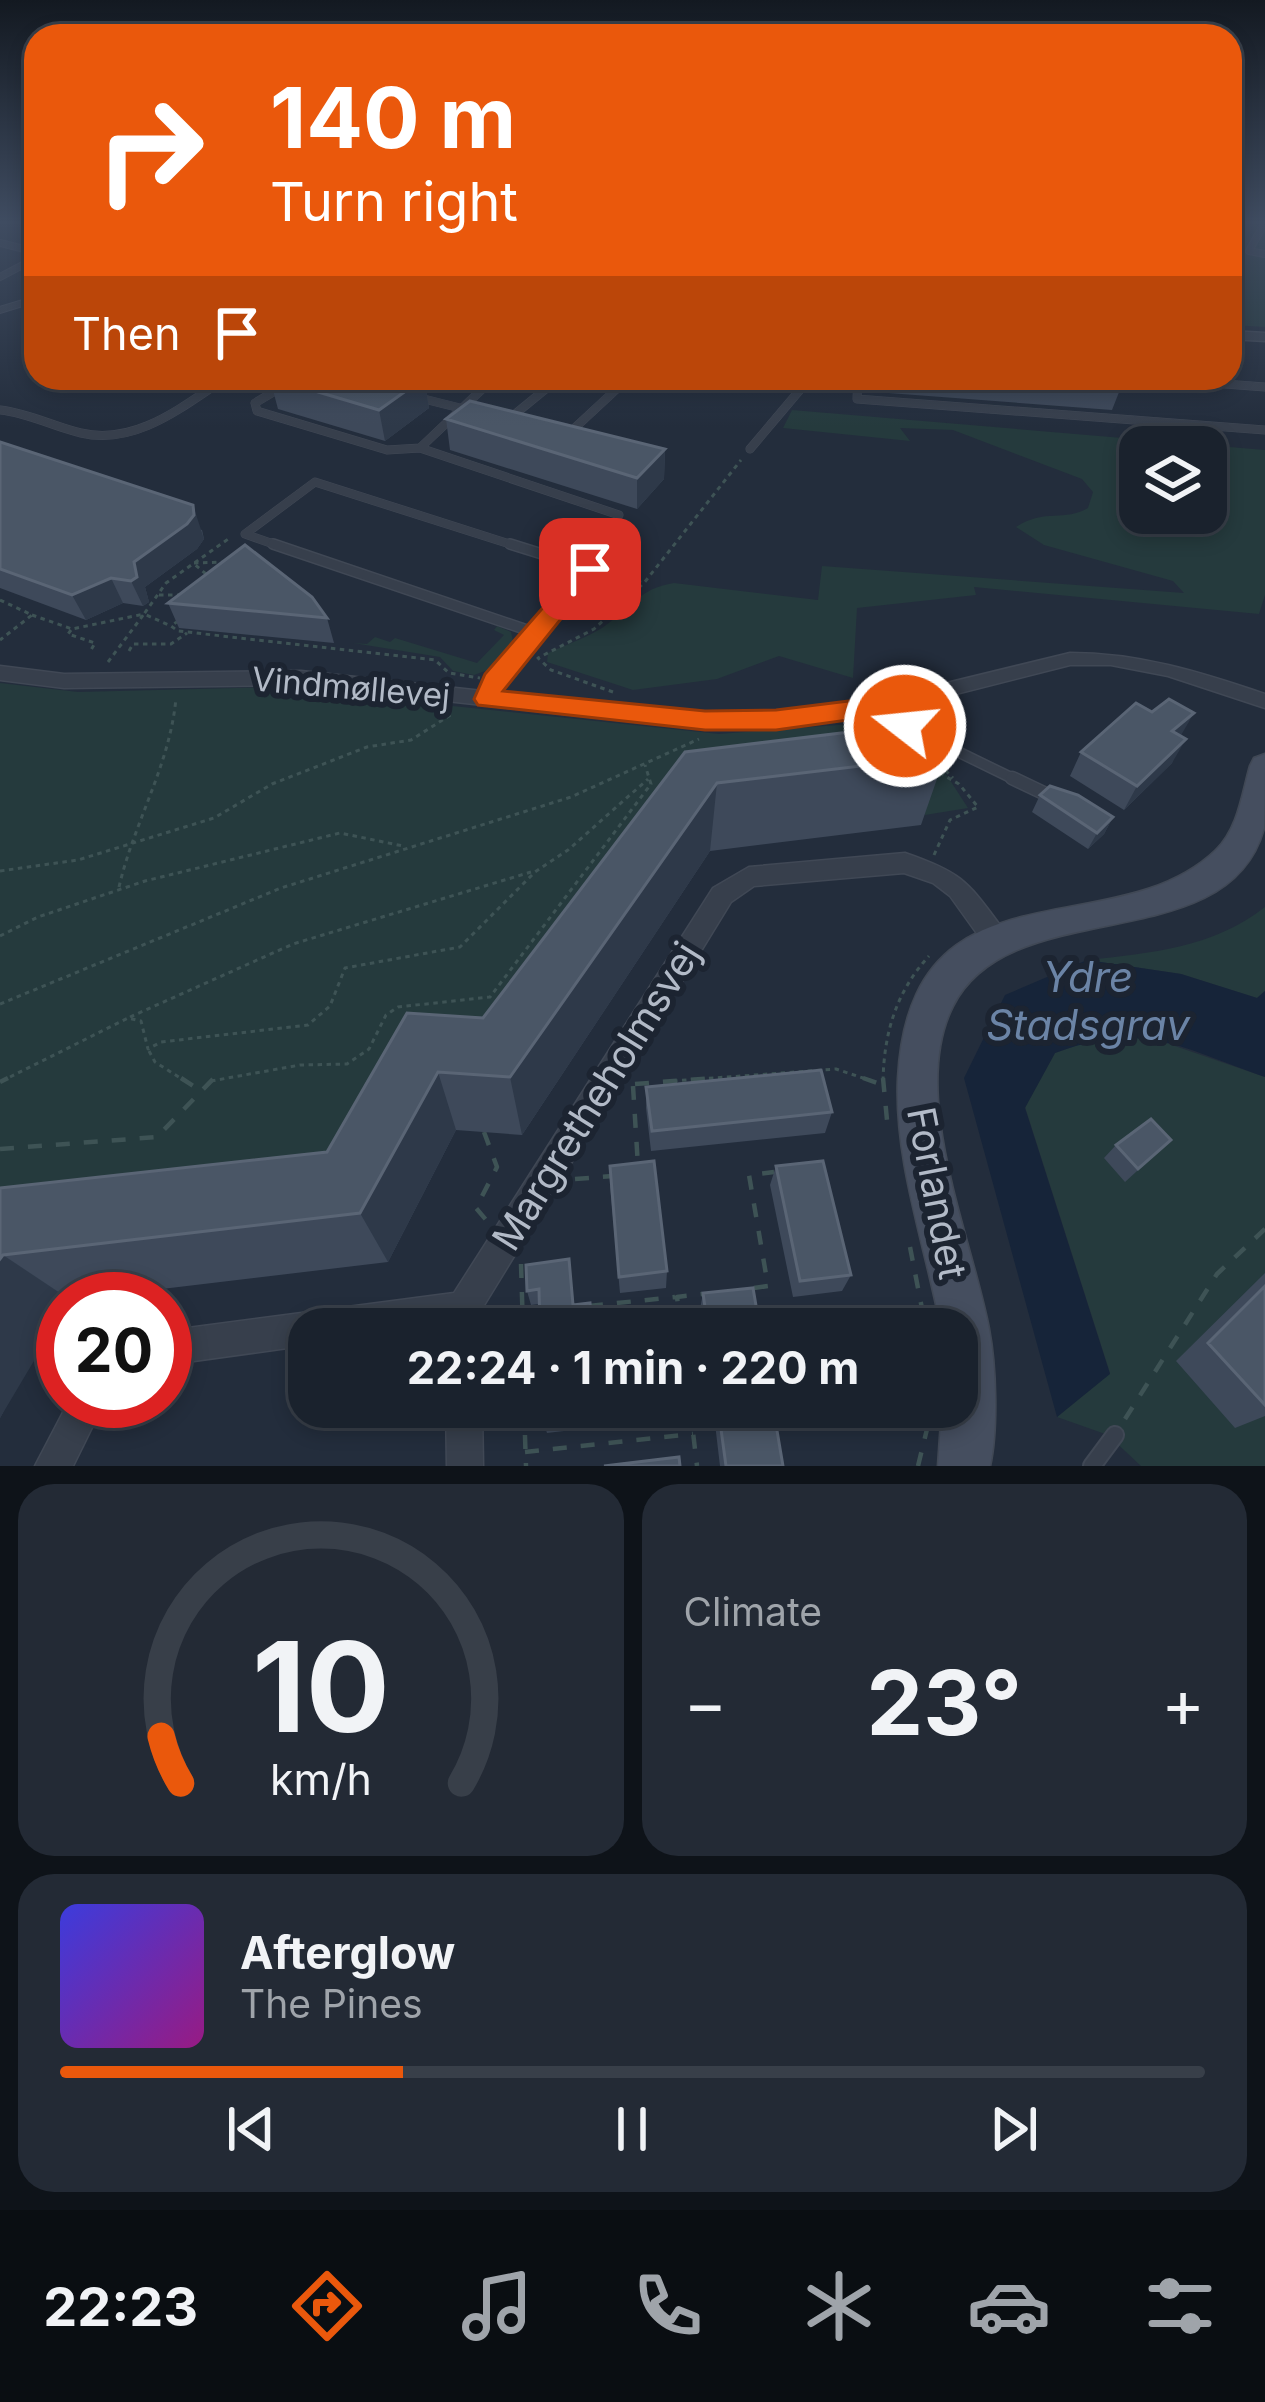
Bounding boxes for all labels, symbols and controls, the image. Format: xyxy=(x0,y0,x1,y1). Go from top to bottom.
text: 140 m xyxy=(270,67,516,168)
icon: right xyxy=(72,72,228,228)
text: Turn right xyxy=(270,169,518,234)
icon: arrive xyxy=(204,300,270,366)
text: Then xyxy=(72,306,180,361)
map controls xyxy=(1119,426,1227,534)
button: layers xyxy=(1119,426,1227,534)
pin xyxy=(539,518,641,620)
icon: arrive xyxy=(557,536,623,602)
street label: Vindmøllevej xyxy=(250,658,452,716)
position arrow xyxy=(842,663,968,789)
street label: Margretheholmsvej xyxy=(482,933,709,1258)
water label: Ydre Stadsgrav xyxy=(986,951,1191,1050)
street label: Forlandet xyxy=(898,1103,977,1283)
speed limit sign: 20 xyxy=(36,1272,192,1428)
text: 22:24 · 1 min · 220 m xyxy=(407,1340,859,1395)
text: Climate xyxy=(684,1588,822,1635)
text: 10 xyxy=(252,1611,390,1762)
text: 23° xyxy=(866,1648,1022,1757)
text: − xyxy=(684,1663,727,1743)
text: + xyxy=(1161,1663,1205,1743)
text: km/h xyxy=(270,1753,372,1805)
text: Afterglow xyxy=(240,1925,455,1980)
text: The Pines xyxy=(240,1980,423,2027)
icon: previous xyxy=(218,2096,284,2162)
icon: pause xyxy=(599,2096,665,2162)
icon: next xyxy=(981,2096,1047,2162)
icon: directions xyxy=(285,2264,369,2348)
icon: music xyxy=(455,2264,539,2348)
icon: phone xyxy=(626,2264,710,2348)
icon: climate xyxy=(797,2264,881,2348)
icon: car xyxy=(967,2264,1051,2348)
icon: filters xyxy=(1138,2264,1222,2348)
text: 22:23 xyxy=(43,2274,198,2339)

